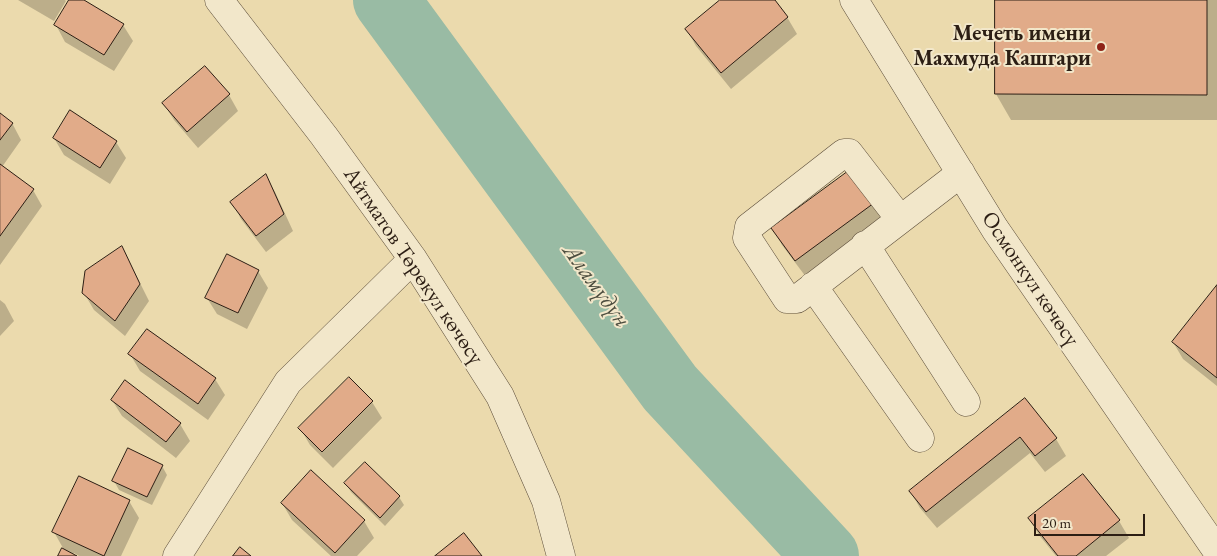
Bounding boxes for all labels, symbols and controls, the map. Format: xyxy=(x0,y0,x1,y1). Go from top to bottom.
place label: Мечеть имени Махмуда Кашгари xyxy=(913,21,1091,72)
marker: Мечеть имени Махмуда Кашгари xyxy=(1095,41,1107,53)
street label: Айтматов Төрөкул көчөсү xyxy=(337,162,489,370)
street label: Осмонкул көчөсү xyxy=(975,207,1085,351)
water label: Аламүдүн xyxy=(556,238,636,334)
scale bar xyxy=(1037,504,1148,536)
text: 20 m xyxy=(1042,513,1071,532)

